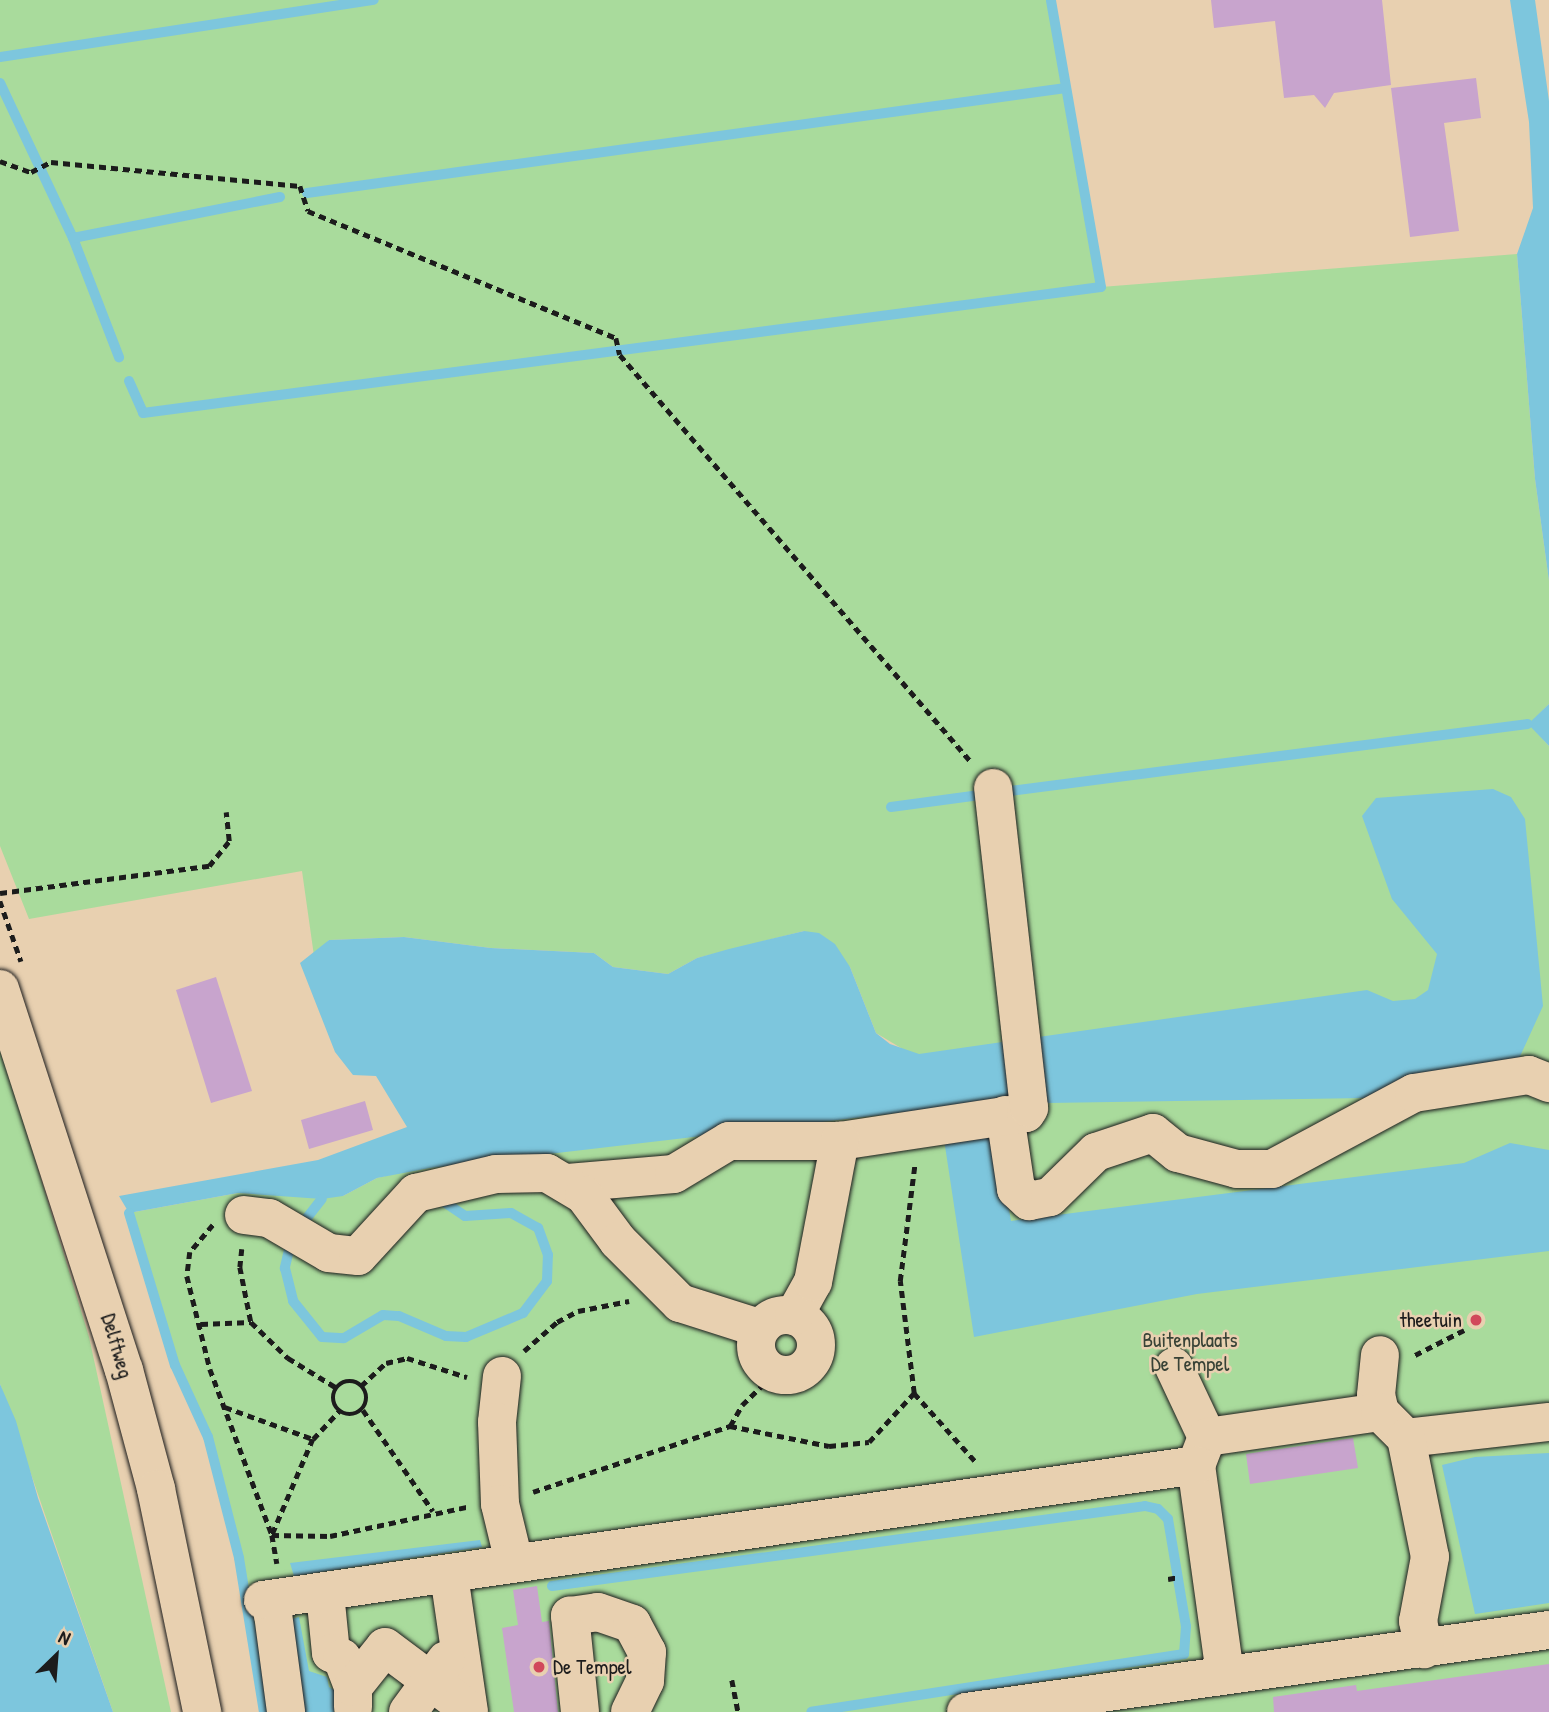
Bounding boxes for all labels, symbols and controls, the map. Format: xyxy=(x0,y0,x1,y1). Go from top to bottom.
place label: theetuin xyxy=(1399,1307,1462,1333)
street label: Delftweg xyxy=(96,1311,138,1381)
marker: theetuin xyxy=(1468,1312,1484,1328)
park label: Buitenplaats De Tempel xyxy=(1142,1327,1238,1377)
north arrow xyxy=(21,1621,91,1691)
text: N xyxy=(55,1623,75,1651)
place label: De Tempel xyxy=(553,1654,632,1680)
marker: De Tempel xyxy=(531,1659,547,1675)

